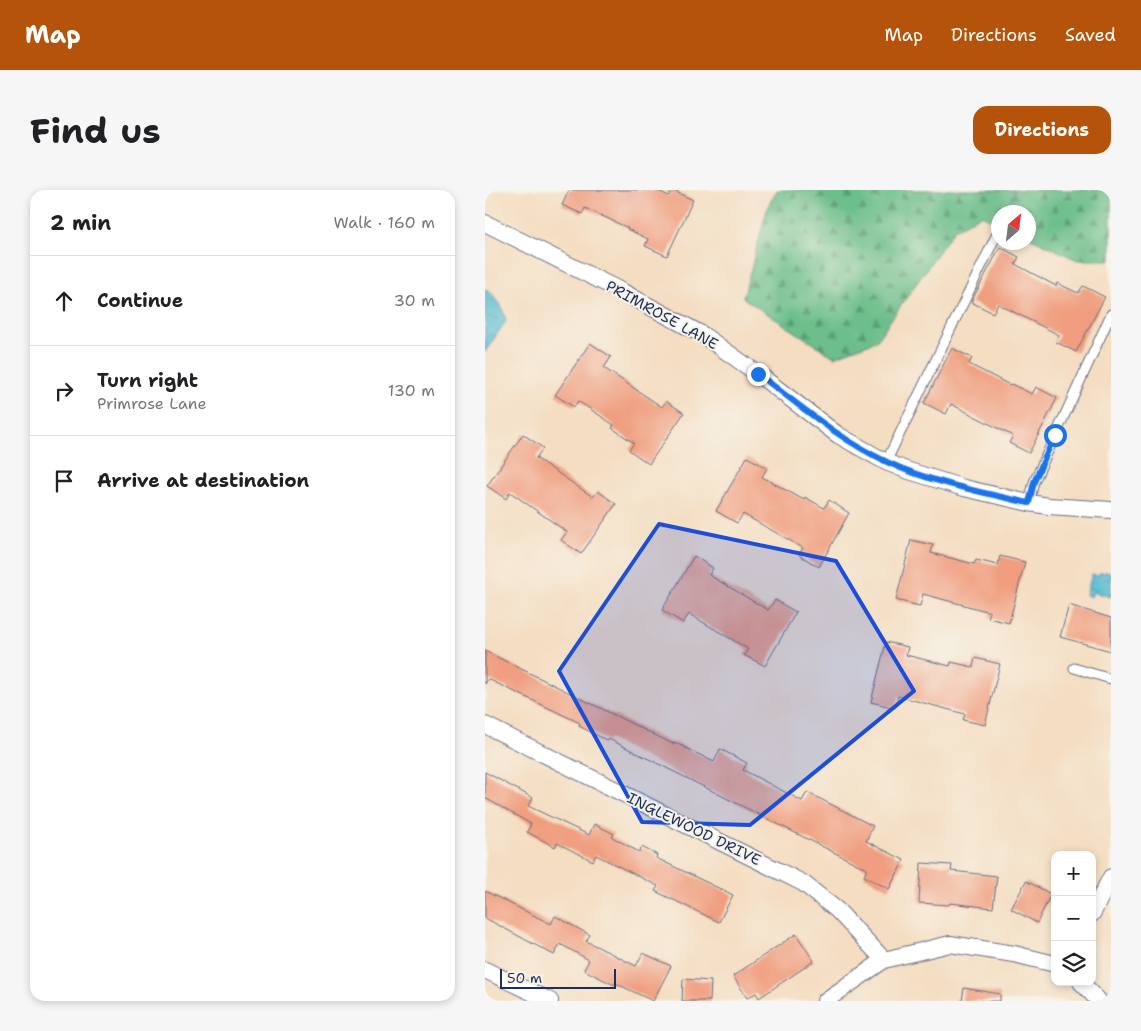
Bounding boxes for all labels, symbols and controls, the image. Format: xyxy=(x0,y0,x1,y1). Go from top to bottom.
text: Map xyxy=(25,19,81,51)
text: Map xyxy=(885,23,923,47)
text: Directions xyxy=(951,23,1037,47)
text: Saved xyxy=(1065,23,1116,47)
button: Directions xyxy=(973,106,1111,154)
text: Find us xyxy=(30,107,161,154)
north arrow xyxy=(991,205,1036,250)
text: 2 min xyxy=(50,209,111,237)
text: Walk · 160 m xyxy=(334,212,435,233)
street label: PRIMROSE LANE xyxy=(602,276,722,354)
icon: ahead xyxy=(50,287,78,315)
text: Continue xyxy=(97,288,183,313)
text: 30 m xyxy=(394,290,435,311)
route end xyxy=(747,363,770,386)
text: Turn right xyxy=(97,368,198,393)
icon: right xyxy=(50,377,78,405)
text: 130 m xyxy=(388,380,435,401)
text: Primrose Lane xyxy=(97,393,207,414)
route start xyxy=(1044,424,1067,447)
icon: arrive xyxy=(50,467,78,495)
text: Arrive at destination xyxy=(97,468,309,493)
street label: INGLEWOOD DRIVE xyxy=(624,788,764,870)
map controls xyxy=(1051,851,1096,986)
button: + xyxy=(1051,851,1096,896)
button: − xyxy=(1051,896,1096,941)
button: layers xyxy=(1051,941,1096,986)
scale bar xyxy=(500,966,616,989)
text: 50 m xyxy=(507,969,542,987)

